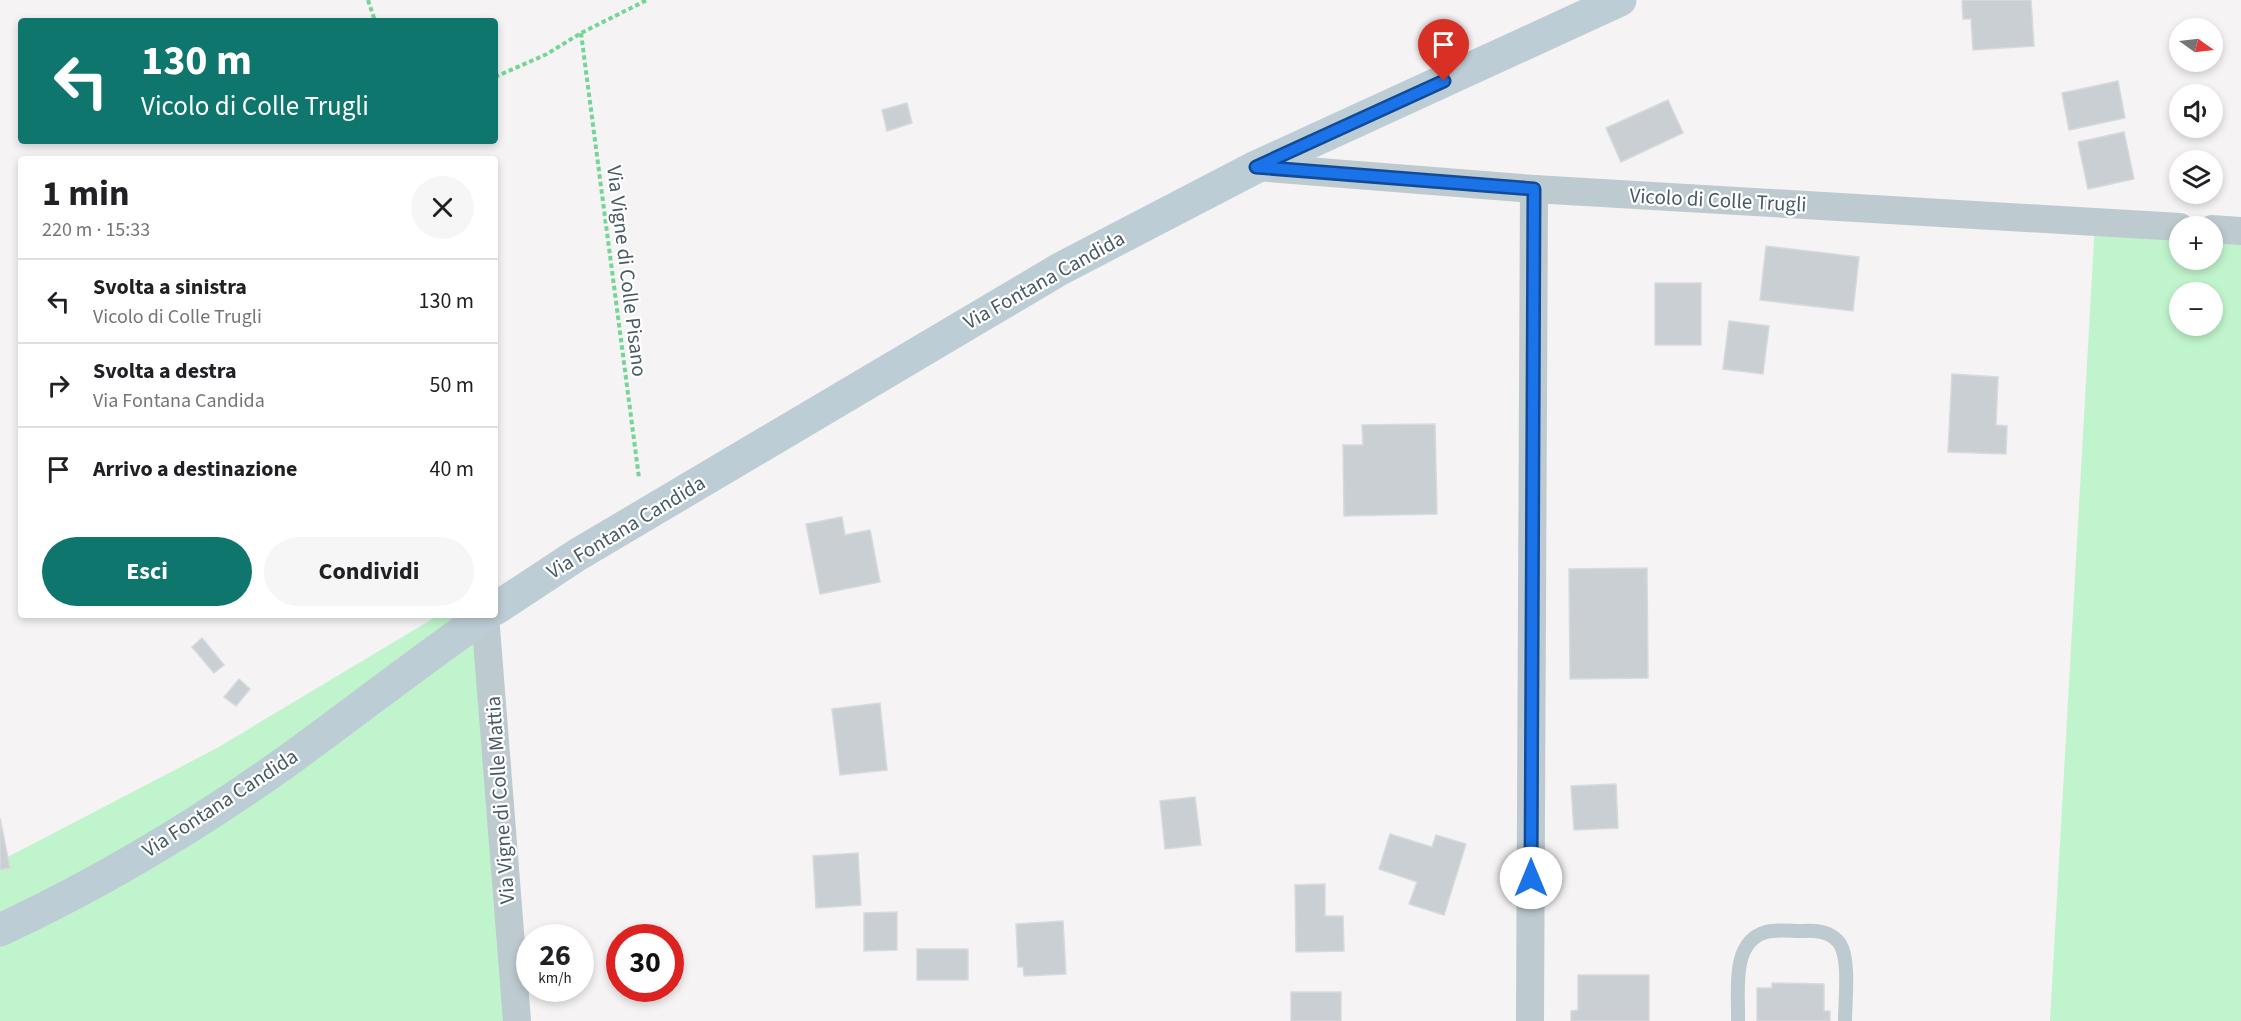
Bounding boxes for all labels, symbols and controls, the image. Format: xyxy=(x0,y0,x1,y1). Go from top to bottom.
north arrow xyxy=(2169,18,2223,72)
map controls xyxy=(2169,18,2223,336)
pin xyxy=(1418,19,1469,81)
icon: arrive xyxy=(1427,28,1460,61)
text: 130 m xyxy=(141,31,252,91)
icon: left xyxy=(42,42,120,120)
button: sound xyxy=(2169,84,2223,138)
text: Vicolo di Colle Trugli xyxy=(141,87,369,126)
button: layers xyxy=(2169,150,2223,204)
street label: Via Vigne di Colle Pisano xyxy=(599,164,655,378)
text: 1 min xyxy=(42,168,130,219)
button: close xyxy=(411,176,474,239)
street label: Vicolo di Colle Trugli xyxy=(1629,180,1807,220)
text: 220 m · 15:33 xyxy=(42,216,150,244)
button: + xyxy=(2169,216,2223,270)
street label: Via Fontana Candida xyxy=(958,223,1130,337)
text: Svolta a sinistra xyxy=(93,271,247,303)
button: − xyxy=(2169,282,2223,336)
icon: left xyxy=(42,285,75,318)
text: 130 m xyxy=(419,285,474,317)
text: Vicolo di Colle Trugli xyxy=(93,303,262,331)
text: Svolta a destra xyxy=(93,355,237,387)
icon: right xyxy=(42,369,75,402)
text: 50 m xyxy=(429,369,474,401)
text: Via Fontana Candida xyxy=(93,387,265,415)
icon: arrive xyxy=(42,453,75,486)
text: Arrivo a destinazione xyxy=(93,453,298,485)
text: 40 m xyxy=(429,453,474,485)
street label: Via Fontana Candida xyxy=(541,468,711,586)
button: Esci xyxy=(42,537,252,606)
button: Condividi xyxy=(264,537,474,606)
street label: Via Vigne di Colle Mattia xyxy=(478,695,522,905)
street label: Via Fontana Candida xyxy=(136,741,304,865)
position arrow xyxy=(1499,846,1563,910)
speed limit sign: 30 xyxy=(606,924,684,1002)
text: 26 xyxy=(539,934,571,977)
text: km/h xyxy=(538,968,572,989)

